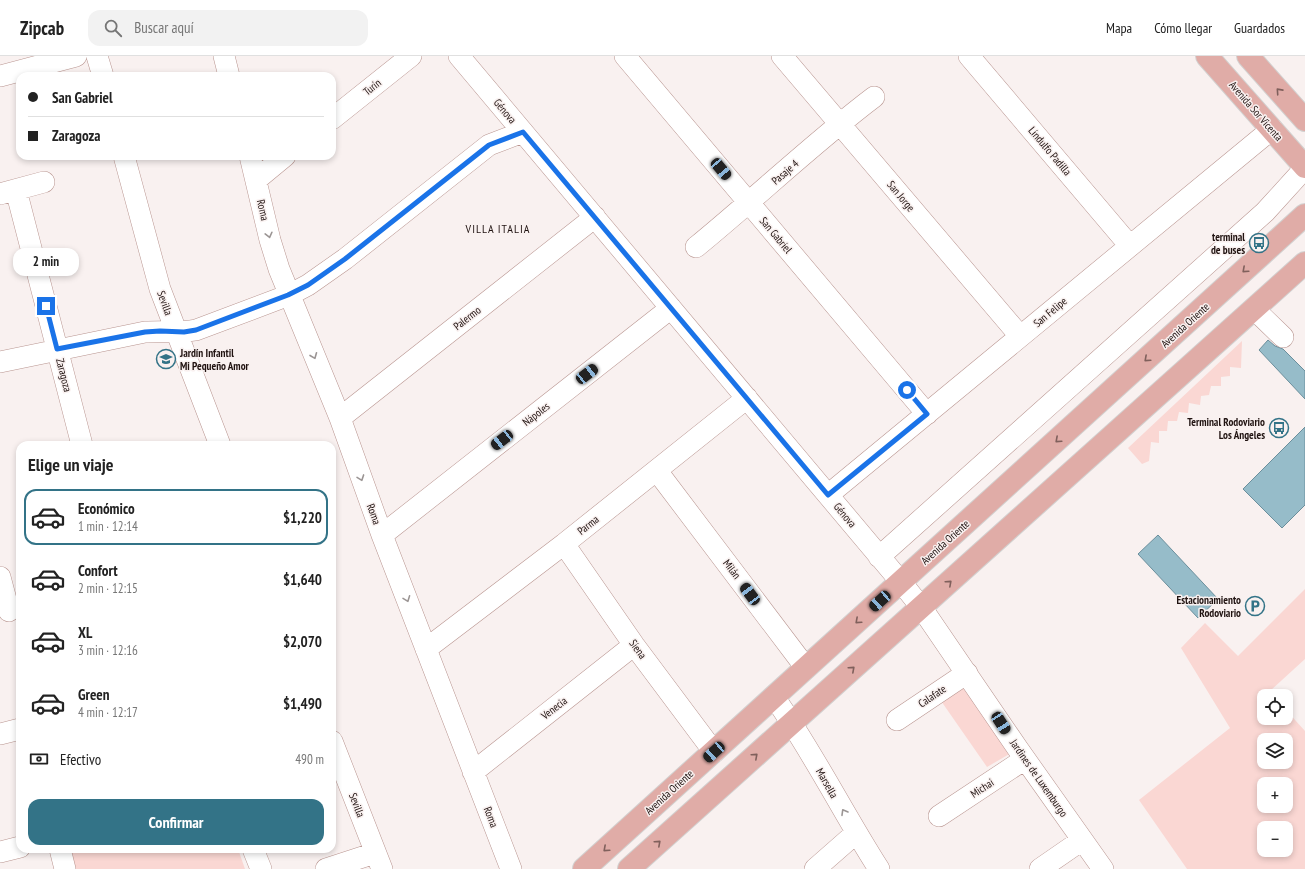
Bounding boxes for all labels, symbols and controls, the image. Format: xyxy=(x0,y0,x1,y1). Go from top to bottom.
search box xyxy=(88,10,368,46)
text: Zipcab xyxy=(20,16,64,40)
icon: search xyxy=(102,17,124,39)
text: Buscar aquí xyxy=(134,18,194,37)
text: Mapa xyxy=(1106,19,1132,37)
text: Cómo llegar xyxy=(1154,19,1212,37)
text: Guardados xyxy=(1234,19,1285,37)
street label: Turín xyxy=(360,75,384,98)
street label: Avenida Sor Vicenta xyxy=(1226,78,1286,144)
text: San Gabriel xyxy=(52,88,113,107)
one-way arrow xyxy=(1277,88,1284,95)
street label: Génova xyxy=(491,96,519,126)
street label: Lindulfo Padilla xyxy=(1026,124,1074,178)
text: Zaragoza xyxy=(52,126,101,145)
car xyxy=(709,156,733,182)
street label: Pasaje 4 xyxy=(769,156,801,188)
street label: San Jorge xyxy=(884,178,918,215)
street label: Roma xyxy=(254,198,272,222)
street label: San Gabriel xyxy=(757,214,796,256)
district label: VILLA ITALIA xyxy=(465,221,530,236)
place label: terminal de buses xyxy=(1211,230,1245,257)
one-way arrow xyxy=(264,232,272,238)
bus stop icon: terminal de buses xyxy=(1248,232,1270,254)
callout: 2 min xyxy=(13,248,79,276)
text: 2 min xyxy=(33,253,59,270)
one-way arrow xyxy=(1242,265,1250,273)
street label: Sevilla xyxy=(154,289,176,317)
street label: San Felipe xyxy=(1030,294,1070,330)
route end xyxy=(37,297,55,315)
street label: Avenida Oriente xyxy=(1158,299,1213,351)
street label: Palermo xyxy=(450,303,484,333)
place label: Jardín Infantil Mi Pequeño Amor xyxy=(179,346,250,373)
school or university icon: Jardín Infantil Mi Pequeño Amor xyxy=(155,348,177,370)
one-way arrow xyxy=(309,352,317,360)
one-way arrow xyxy=(1144,354,1152,362)
street label: Zaragoza xyxy=(53,357,75,393)
car xyxy=(574,362,600,386)
route start xyxy=(898,381,916,399)
street label: Nápoles xyxy=(520,399,553,429)
place label: Terminal Rodoviario Los Ángeles xyxy=(1187,415,1265,442)
bus stop icon: Terminal Rodoviario Los Ángeles xyxy=(1268,417,1290,439)
car xyxy=(489,428,515,452)
one-way arrow xyxy=(1055,435,1063,443)
text: Elige un viaje xyxy=(28,453,113,476)
one-way arrow xyxy=(356,474,365,481)
icon: car xyxy=(30,499,66,535)
text: Económico xyxy=(78,499,135,518)
street label: Génova xyxy=(831,500,859,530)
street label: Roma xyxy=(364,502,384,526)
text: $1,220 xyxy=(283,508,322,527)
street label: Parma xyxy=(574,512,602,538)
street label: Avenida Oriente xyxy=(918,516,973,568)
text: 1 min · 12:14 xyxy=(78,518,138,535)
street label: Milán xyxy=(720,556,744,582)
icon: car xyxy=(30,561,66,597)
text: Confort xyxy=(78,561,118,580)
text: $1,640 xyxy=(283,570,322,589)
text: 2 min · 12:15 xyxy=(78,580,138,597)
one-way arrow xyxy=(944,580,952,587)
car xyxy=(738,581,762,607)
car xyxy=(867,589,893,613)
place label: Estacionamiento Rodoviario xyxy=(1176,593,1241,620)
parking icon: Estacionamiento Rodoviario xyxy=(1244,595,1266,617)
one-way arrow xyxy=(402,596,410,603)
one-way arrow xyxy=(855,616,863,624)
icon: car xyxy=(30,623,66,659)
text: XL xyxy=(78,623,92,642)
text: $2,070 xyxy=(283,632,322,651)
street label: Siena xyxy=(626,636,650,662)
text: 3 min · 12:16 xyxy=(78,642,138,659)
one-way arrow xyxy=(847,667,855,674)
street label: Calafate xyxy=(915,681,949,710)
icon: car xyxy=(30,685,66,721)
text: Green xyxy=(78,685,110,704)
map controls xyxy=(1257,689,1293,857)
button: locate xyxy=(1257,689,1293,725)
text: $1,490 xyxy=(283,694,322,713)
street label: Venecia xyxy=(537,694,570,723)
text: 4 min · 12:17 xyxy=(78,704,138,721)
car xyxy=(989,710,1013,736)
button: layers xyxy=(1257,733,1293,769)
street label: Jardines de Luxemburgo xyxy=(1006,736,1071,820)
car xyxy=(701,740,727,764)
icon: cash xyxy=(28,748,50,770)
text: Efectivo xyxy=(60,750,101,769)
text: 490 m xyxy=(295,751,324,768)
one-way arrow xyxy=(750,754,758,761)
street label: Avenida Oriente xyxy=(642,766,697,818)
street label: Marsella xyxy=(813,766,841,800)
street label: Michai xyxy=(968,775,996,801)
button: + xyxy=(1257,777,1293,813)
street label: Sevilla xyxy=(346,791,368,819)
button: Confirmar xyxy=(28,799,324,845)
street label: Roma xyxy=(481,805,501,829)
one-way arrow xyxy=(842,809,849,816)
button: − xyxy=(1257,821,1293,857)
one-way arrow xyxy=(654,841,661,848)
one-way arrow xyxy=(603,845,611,852)

